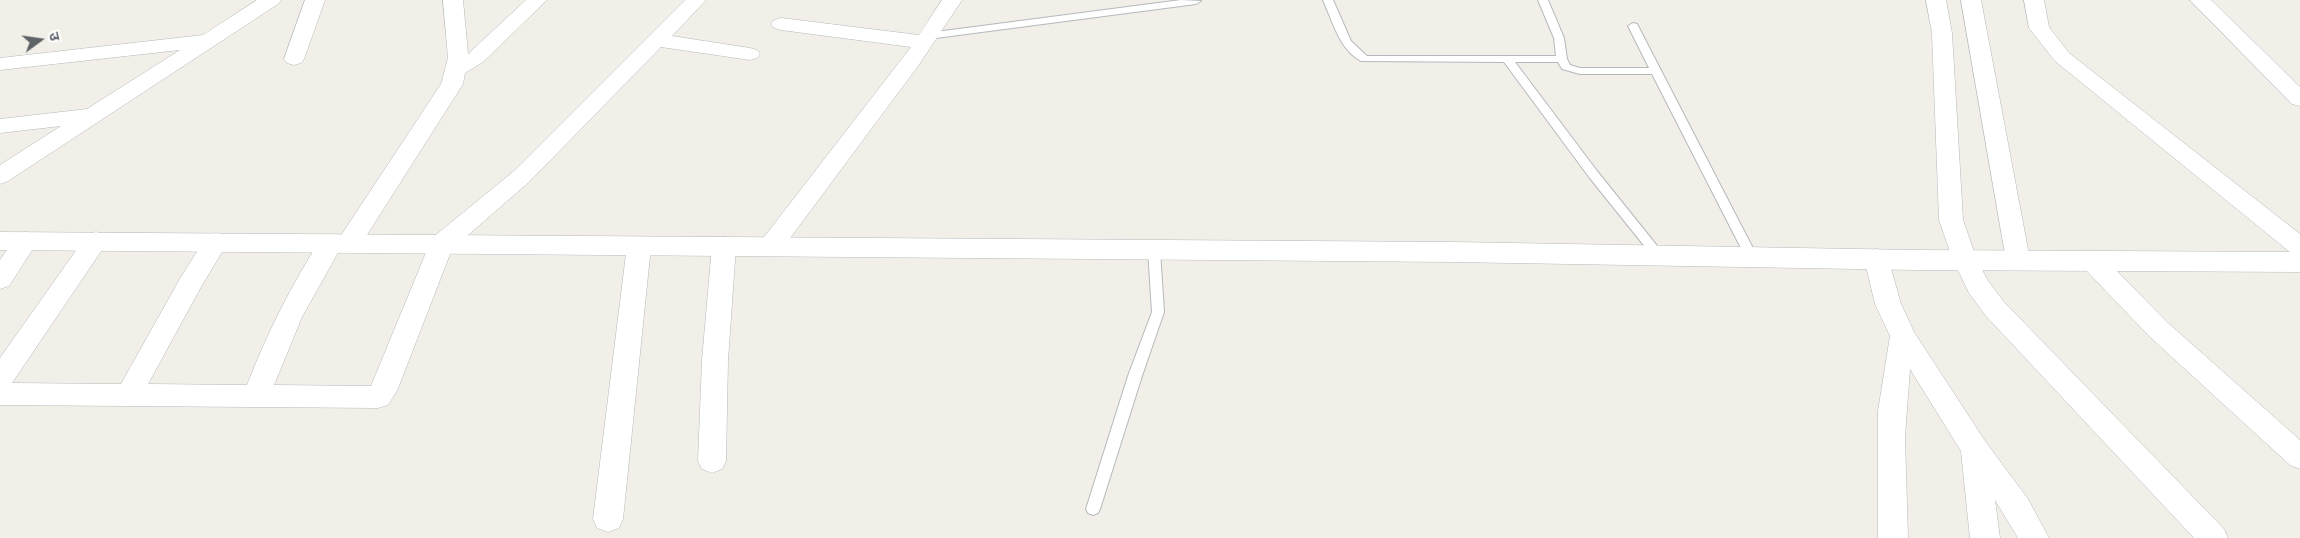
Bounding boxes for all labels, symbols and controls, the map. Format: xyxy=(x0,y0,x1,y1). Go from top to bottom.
north arrow xyxy=(15,15,65,65)
text: उ xyxy=(46,30,64,42)

